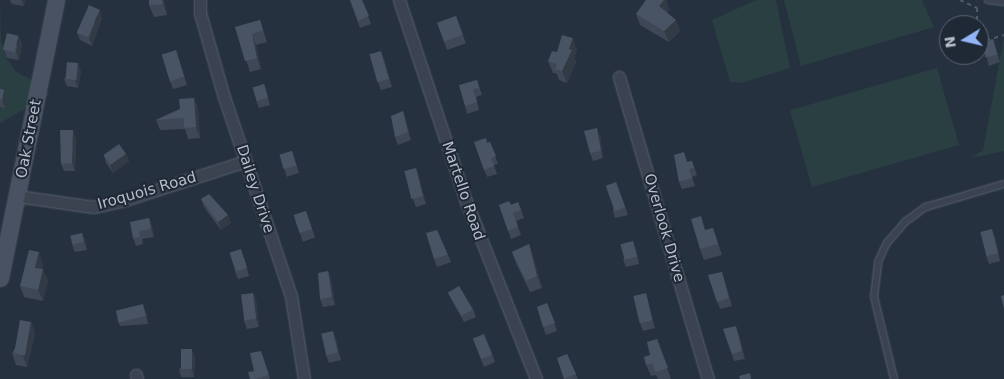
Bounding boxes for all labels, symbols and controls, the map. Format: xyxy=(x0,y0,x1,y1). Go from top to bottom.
north arrow xyxy=(939,15,989,65)
text: N xyxy=(941,35,959,49)
street label: Oak Street xyxy=(13,98,45,180)
street label: Martello Road xyxy=(438,139,488,243)
street label: Dailey Drive xyxy=(232,142,278,236)
street label: Iroquois Road xyxy=(95,168,199,214)
street label: Overlook Drive xyxy=(640,172,688,284)

